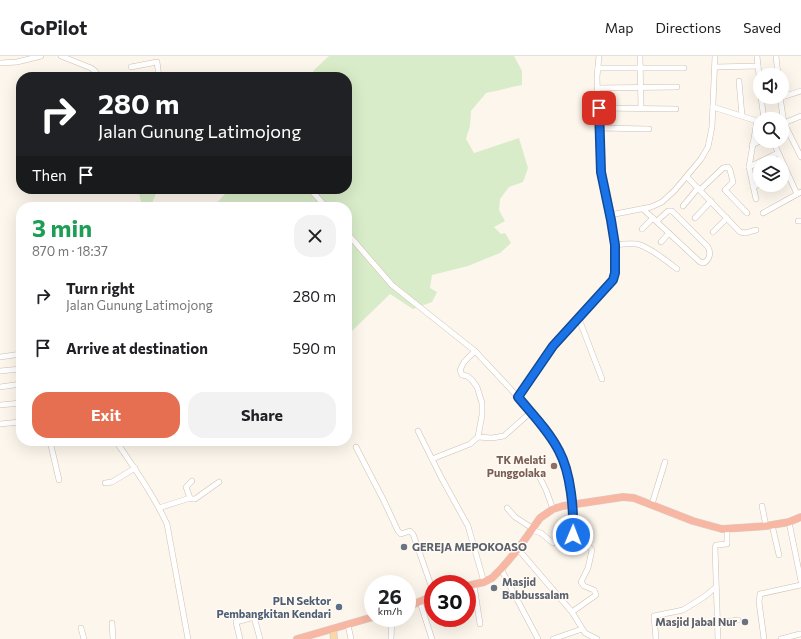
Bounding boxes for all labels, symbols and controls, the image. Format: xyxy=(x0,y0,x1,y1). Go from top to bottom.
text: GoPilot xyxy=(20,16,87,39)
text: Map xyxy=(605,19,634,36)
text: Directions xyxy=(656,19,721,36)
text: Saved xyxy=(743,19,781,36)
map controls xyxy=(753,68,789,192)
button: sound xyxy=(753,68,789,104)
text: 280 m xyxy=(98,86,179,120)
icon: right xyxy=(32,88,84,140)
pin xyxy=(582,91,616,125)
icon: arrive xyxy=(588,97,610,119)
button: search xyxy=(753,112,789,148)
text: Jalan Gunung Latimojong xyxy=(98,120,301,142)
button: layers xyxy=(753,156,789,192)
icon: arrive xyxy=(75,164,97,186)
text: Then xyxy=(32,166,67,184)
text: 3 min xyxy=(32,213,92,242)
button: close xyxy=(294,215,336,257)
text: 870 m · 18:37 xyxy=(32,243,108,259)
text: Turn right xyxy=(66,279,135,297)
icon: right xyxy=(32,285,54,307)
text: 280 m xyxy=(293,287,336,305)
text: Jalan Gunung Latimojong xyxy=(66,297,213,313)
icon: arrive xyxy=(32,337,54,359)
text: Arrive at destination xyxy=(66,339,208,357)
text: 590 m xyxy=(293,339,336,357)
button: Exit xyxy=(32,392,180,438)
button: Share xyxy=(188,392,336,438)
place label: TK Melati Punggolaka xyxy=(487,453,546,479)
marker: TK Melati Punggolaka xyxy=(549,461,559,471)
position arrow xyxy=(552,514,594,556)
place label: GEREJA MEPOKOASO xyxy=(412,540,527,554)
marker: GEREJA MEPOKOASO xyxy=(399,542,409,552)
speed limit sign: 30 xyxy=(424,575,476,627)
place label: Masjid Babbussalam xyxy=(502,575,569,601)
marker: Masjid Babbussalam xyxy=(489,583,499,593)
text: 26 xyxy=(378,584,402,608)
place label: PLN Sektor Pembangkitan Kendari xyxy=(216,594,331,620)
marker: PLN Sektor Pembangkitan Kendari xyxy=(334,602,344,612)
text: km/h xyxy=(378,605,402,617)
place label: Masjid Jabal Nur xyxy=(655,615,737,629)
marker: Masjid Jabal Nur xyxy=(740,617,750,627)

